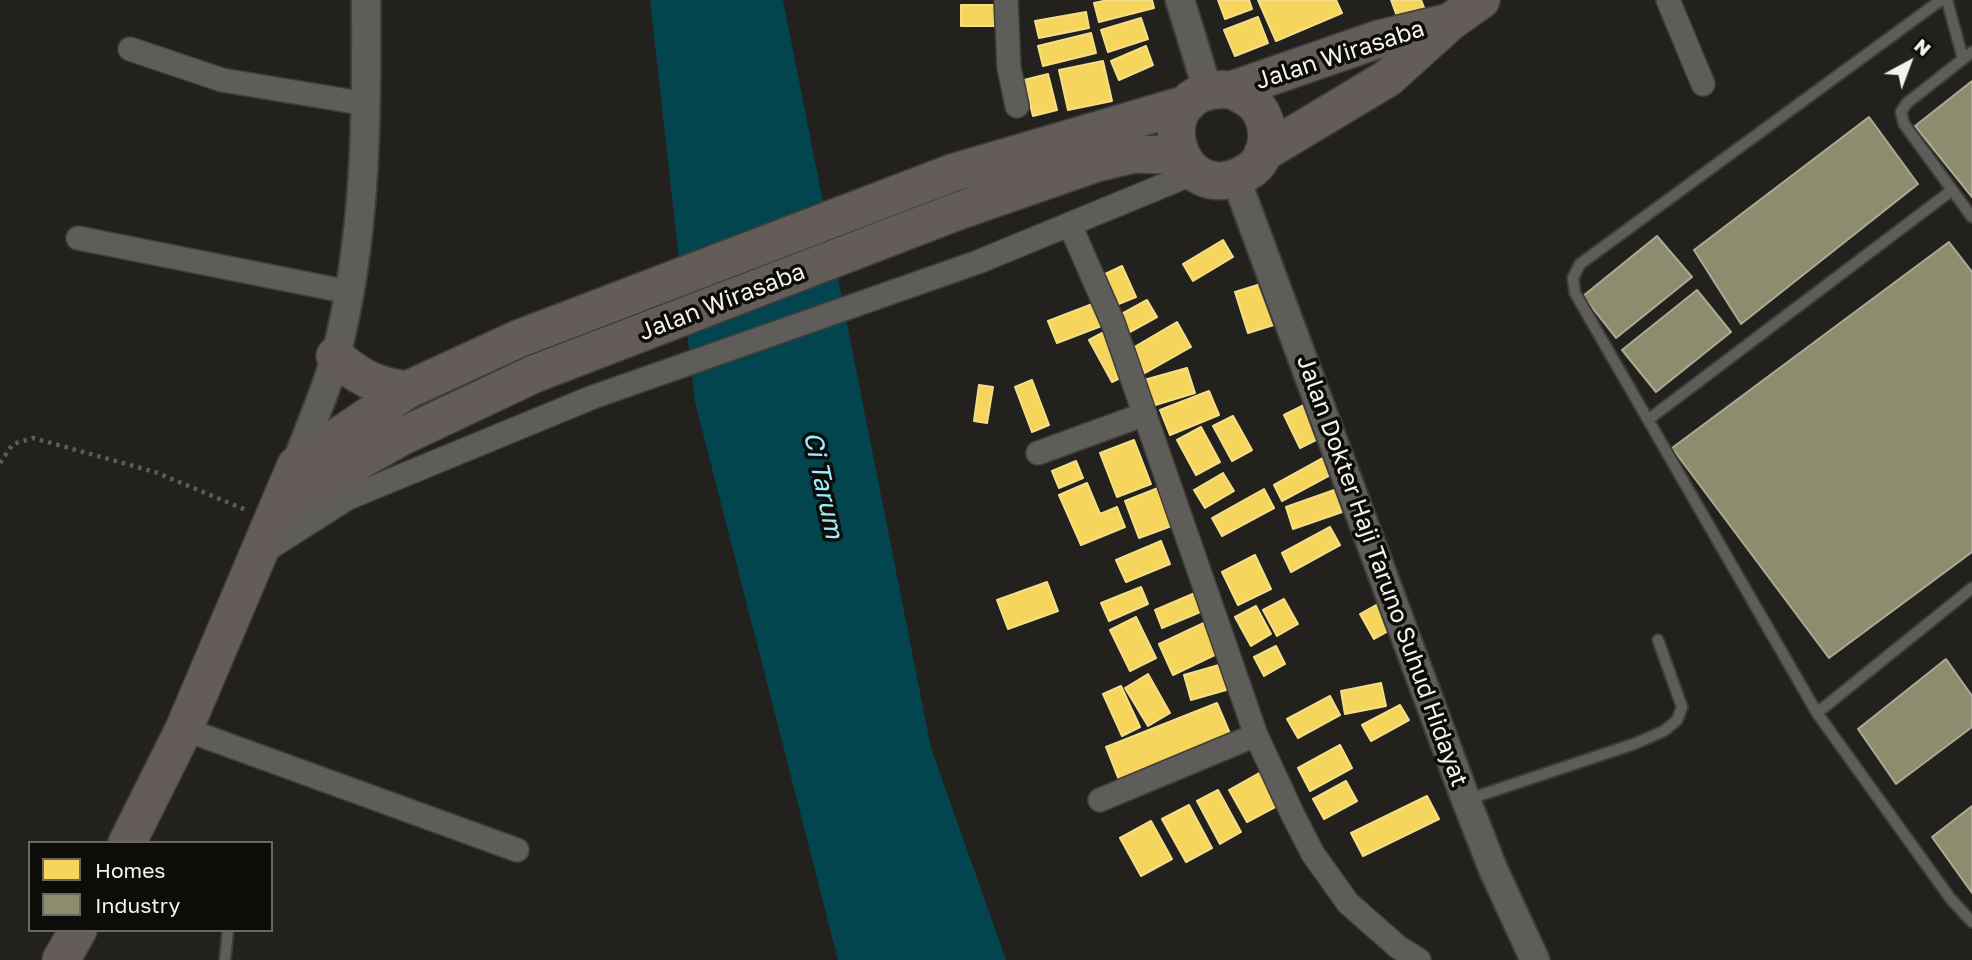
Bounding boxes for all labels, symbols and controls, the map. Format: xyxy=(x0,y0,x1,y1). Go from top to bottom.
street label: Jalan Wirasaba xyxy=(1252,14,1428,96)
north arrow xyxy=(1874,28,1944,98)
text: N xyxy=(1910,33,1936,60)
street label: Jalan Wirasaba xyxy=(635,257,809,347)
street label: Jalan Dokter Haji Taruno Suhud Hidayat xyxy=(1290,351,1474,791)
water label: Ci Tarum xyxy=(796,429,850,541)
legend xyxy=(28,841,273,932)
text: Homes xyxy=(95,857,165,883)
text: Industry xyxy=(95,892,180,918)

